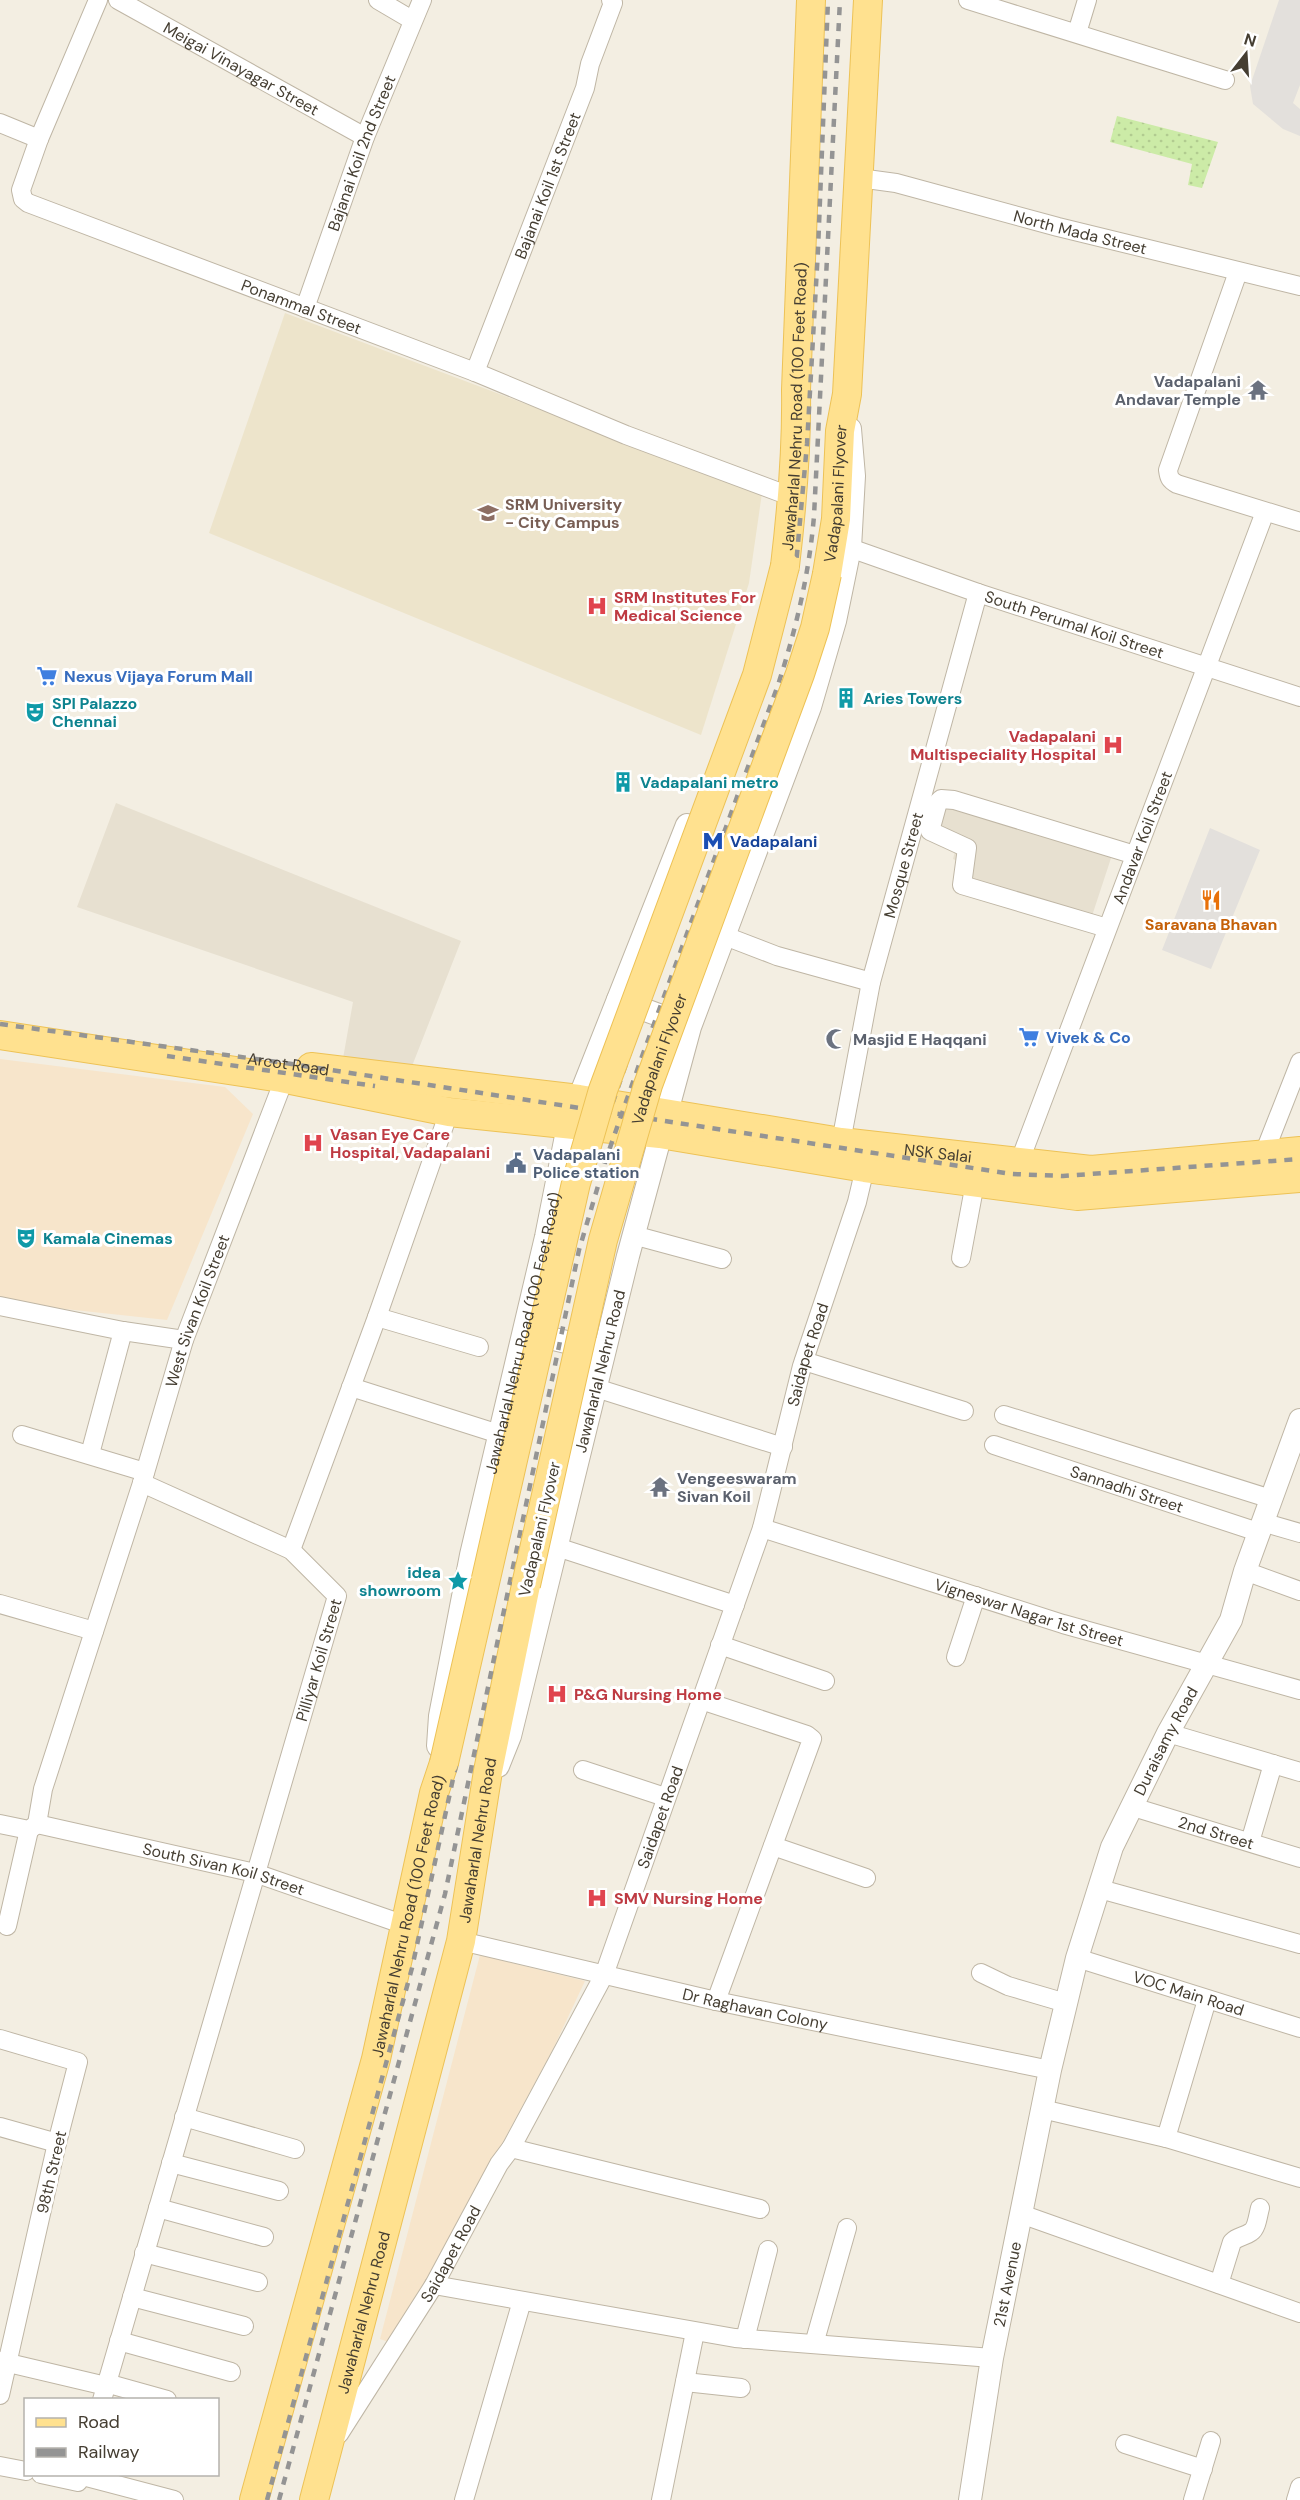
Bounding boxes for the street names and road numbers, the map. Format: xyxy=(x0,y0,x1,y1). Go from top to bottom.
street label: Meigai Vinayagar Street xyxy=(160,17,323,120)
street label: Bajanai Koil 2nd Street xyxy=(323,72,401,234)
street label: Bajanai Koil 1st Street xyxy=(510,109,586,262)
street label: North Mada Street xyxy=(1011,205,1149,259)
street label: Jawaharlal Nehru Road (100 Feet Road) xyxy=(777,262,812,552)
street label: Ponammal Street xyxy=(238,275,364,339)
street label: Vadapalani Flyover xyxy=(819,423,852,564)
street label: South Perumal Koil Street xyxy=(982,586,1166,663)
street label: Andavar Koil Street xyxy=(1108,768,1177,907)
street label: Mosque Street xyxy=(879,810,928,921)
street label: Vadapalani Flyover xyxy=(627,990,692,1127)
street label: Arcot Road xyxy=(246,1048,331,1081)
street label: NSK Salai xyxy=(903,1139,973,1168)
street label: Jawaharlal Nehru Road (100 Feet Road) xyxy=(480,1190,566,1476)
street label: West Sivan Koil Street xyxy=(161,1232,234,1390)
street label: Jawaharlal Nehru Road xyxy=(570,1288,630,1455)
street label: Saidapet Road xyxy=(782,1300,833,1409)
street label: Vadapalani Flyover xyxy=(514,1459,565,1599)
street label: Sannadhi Street xyxy=(1068,1461,1186,1518)
street label: Vigneswar Nagar 1st Street xyxy=(932,1574,1126,1651)
street label: Pilliyar Koil Street xyxy=(291,1596,347,1724)
street label: Duraisamy Road xyxy=(1129,1683,1203,1799)
street label: Jawaharlal Nehru Road xyxy=(454,1756,501,1925)
street label: Saidapet Road xyxy=(633,1763,688,1871)
street label: Jawaharlal Nehru Road (100 Feet Road) xyxy=(367,1772,450,2059)
street label: 2nd Street xyxy=(1176,1811,1256,1854)
street label: South Sivan Koil Street xyxy=(141,1838,307,1900)
street label: VOC Main Road xyxy=(1130,1966,1247,2021)
street label: Dr Raghavan Colony xyxy=(680,1983,830,2035)
street label: 98th Street xyxy=(32,2129,71,2216)
street label: Saidapet Road xyxy=(416,2202,486,2306)
street label: Jawaharlal Nehru Road xyxy=(332,2229,395,2396)
street label: 21st Avenue xyxy=(988,2240,1026,2329)

